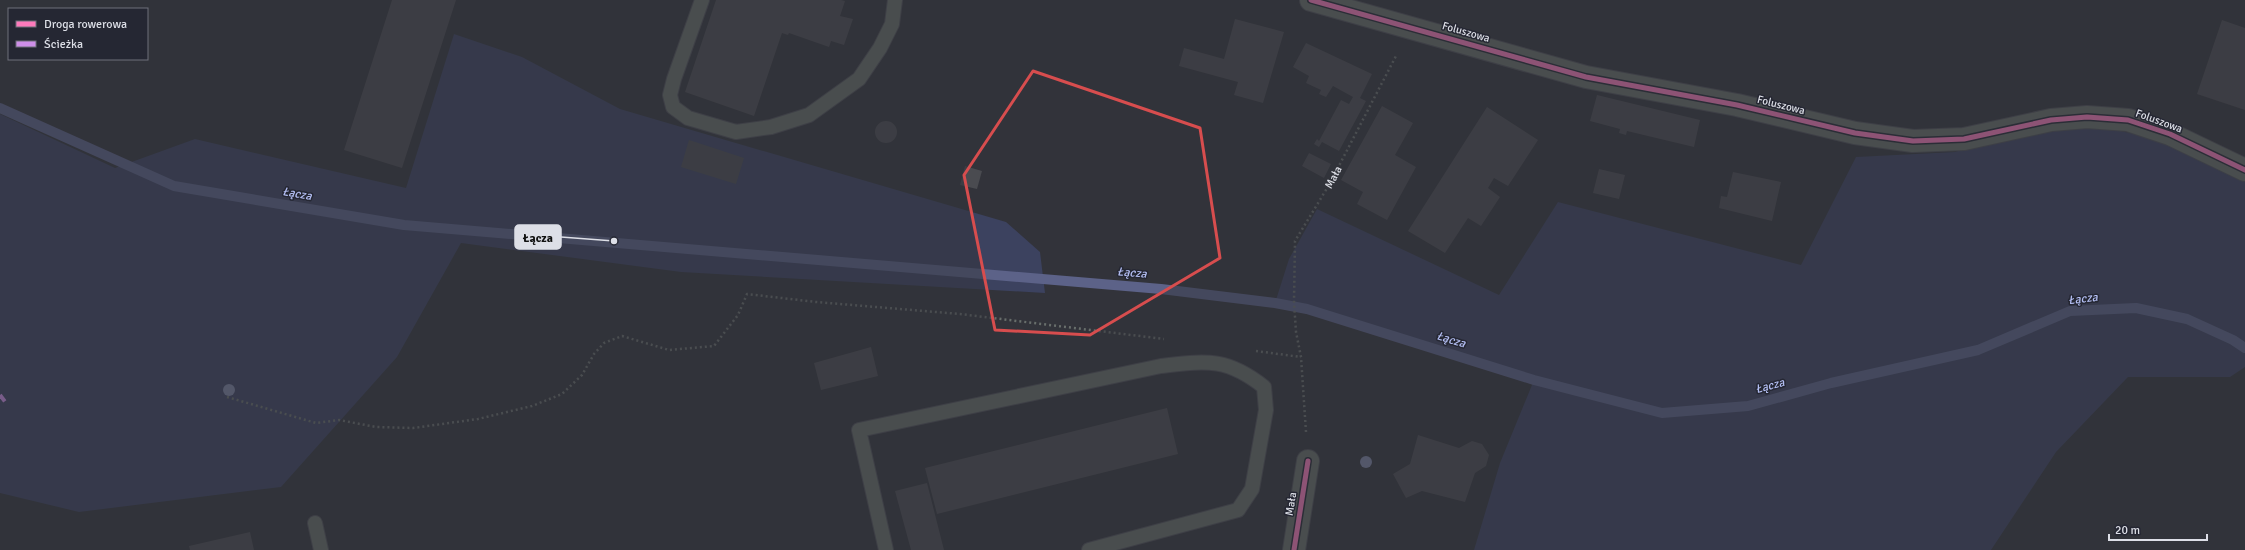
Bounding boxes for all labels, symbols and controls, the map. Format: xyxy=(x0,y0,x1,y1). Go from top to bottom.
legend xyxy=(8,8,148,60)
text: Droga rowerowa xyxy=(44,17,127,32)
street label: Foluszowa xyxy=(1441,19,1492,45)
text: Ścieżka xyxy=(44,37,83,52)
street label: Foluszowa xyxy=(1756,93,1807,117)
street label: Foluszowa xyxy=(2134,107,2185,136)
street label: Mała xyxy=(1322,163,1344,191)
water label: Łącza xyxy=(281,184,314,204)
callout: Łącza xyxy=(515,225,561,249)
text: Łącza xyxy=(522,231,553,246)
water label: Łącza xyxy=(1117,264,1148,282)
water label: Łącza xyxy=(2067,290,2099,308)
water label: Łącza xyxy=(1435,329,1468,352)
water label: Łącza xyxy=(1754,375,1787,397)
street label: Mała xyxy=(1283,491,1299,517)
scale bar xyxy=(2109,516,2207,542)
text: 20 m xyxy=(2115,523,2140,538)

